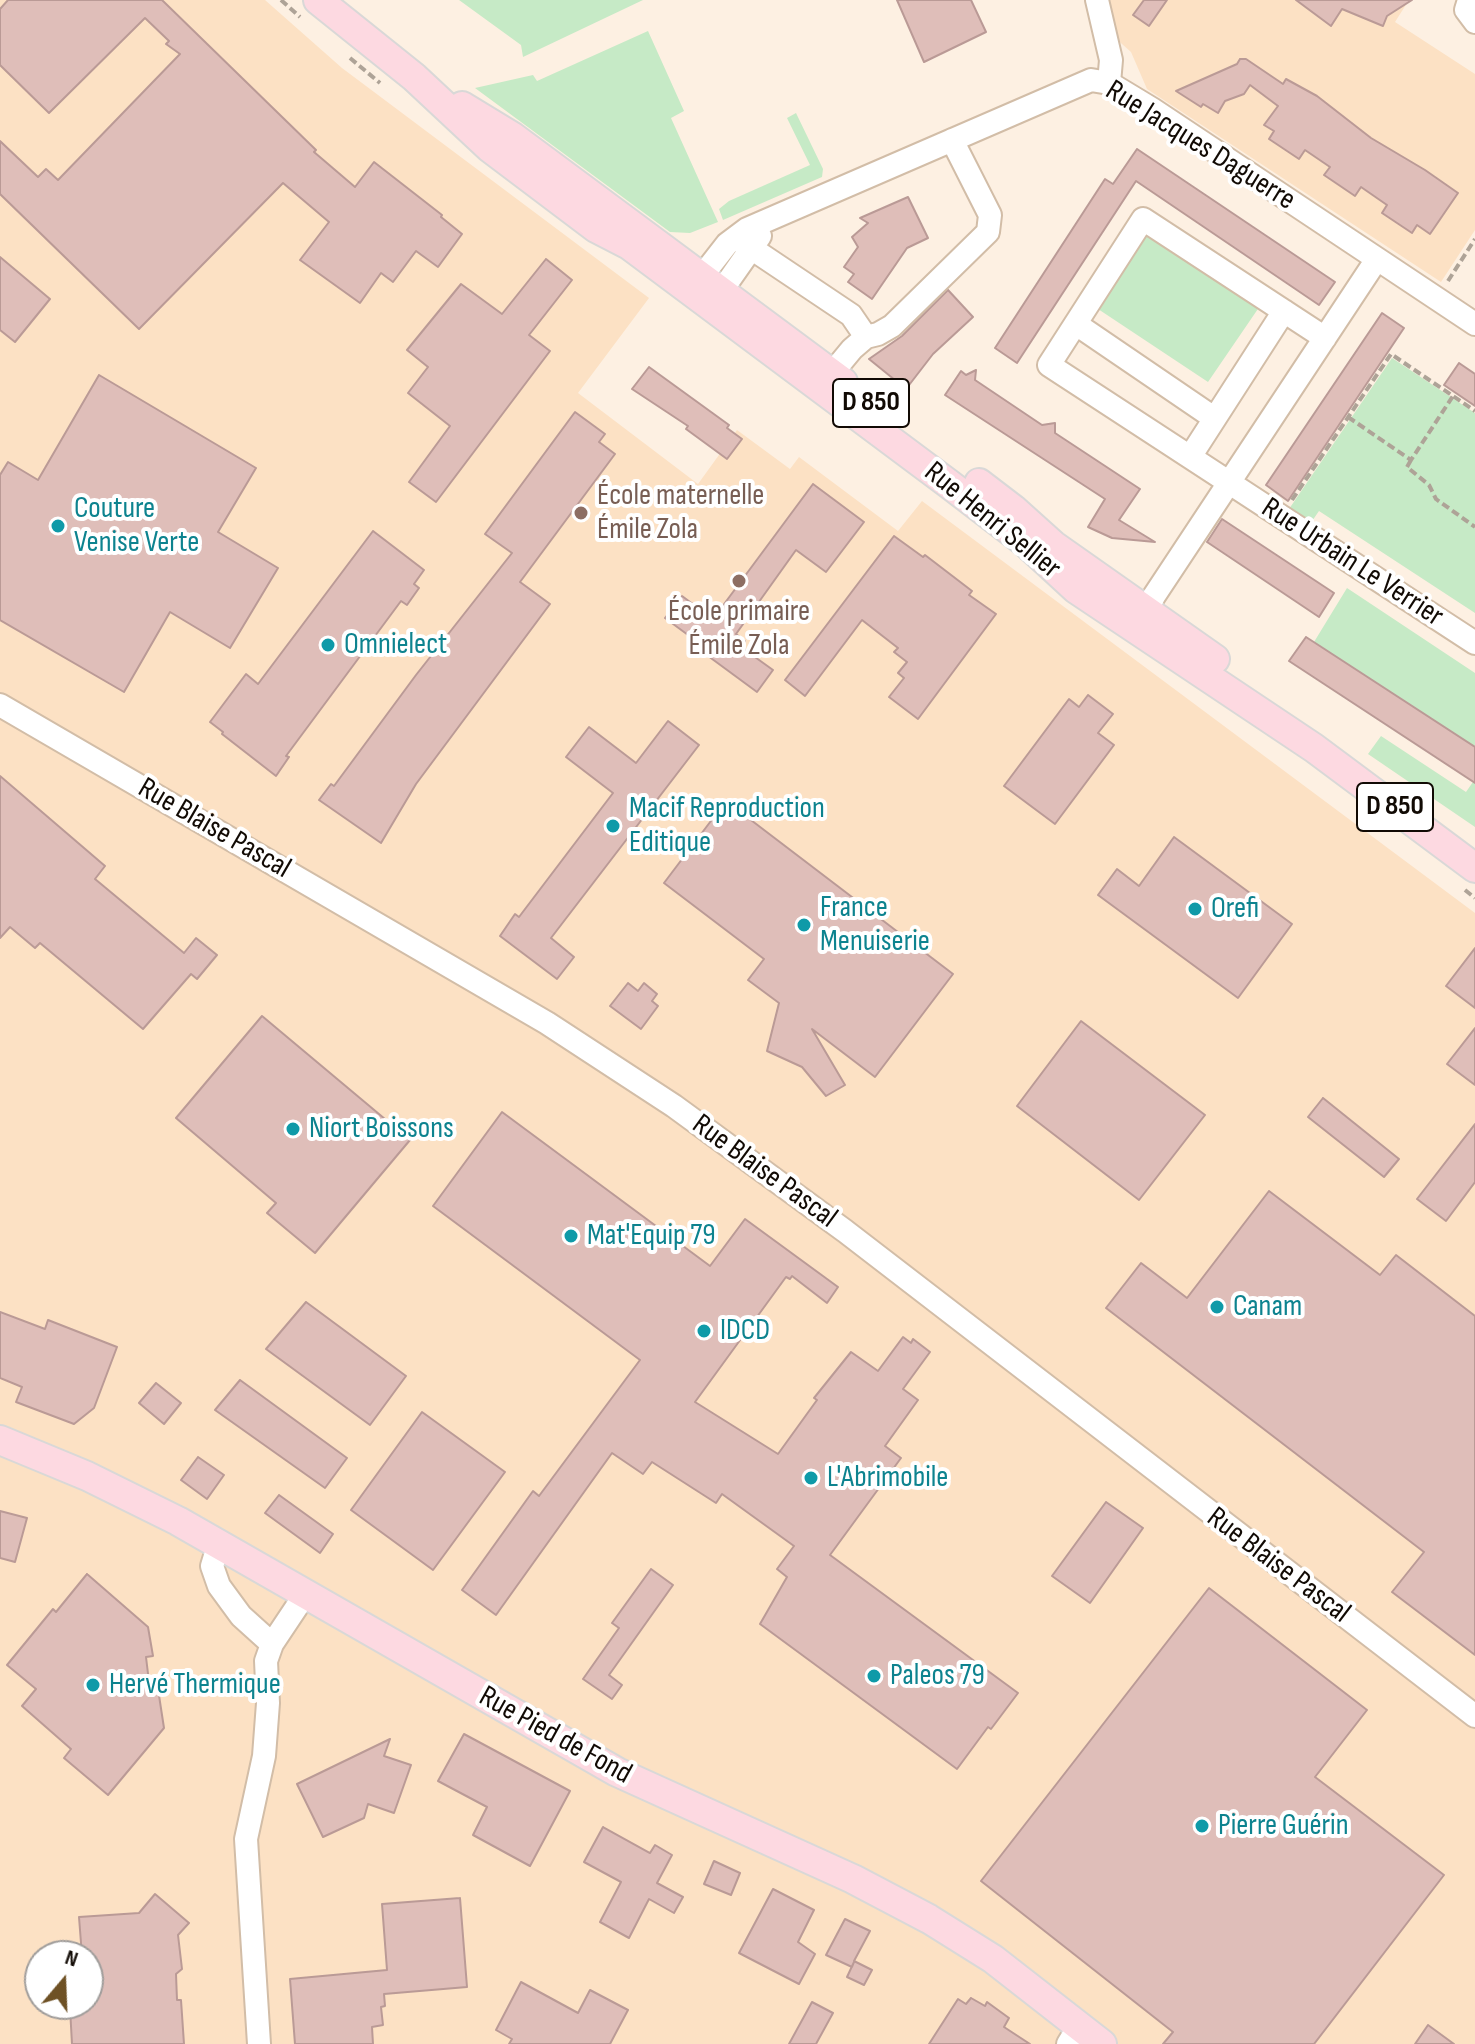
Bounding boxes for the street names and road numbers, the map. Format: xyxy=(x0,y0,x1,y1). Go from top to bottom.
street label: Rue Jacques Daguerre xyxy=(1098,73,1302,219)
road number: D 850 xyxy=(833,379,909,427)
street label: Rue Henri Sellier xyxy=(916,455,1068,587)
street label: Rue Urbain Le Verrier xyxy=(1254,491,1450,635)
street label: Rue Blaise Pascal xyxy=(131,771,297,887)
road number: D 850 xyxy=(1357,783,1433,831)
street label: Rue Blaise Pascal xyxy=(685,1107,843,1237)
street label: Rue Blaise Pascal xyxy=(1199,1500,1357,1632)
street label: Rue Pied de Fond xyxy=(472,1679,638,1793)

